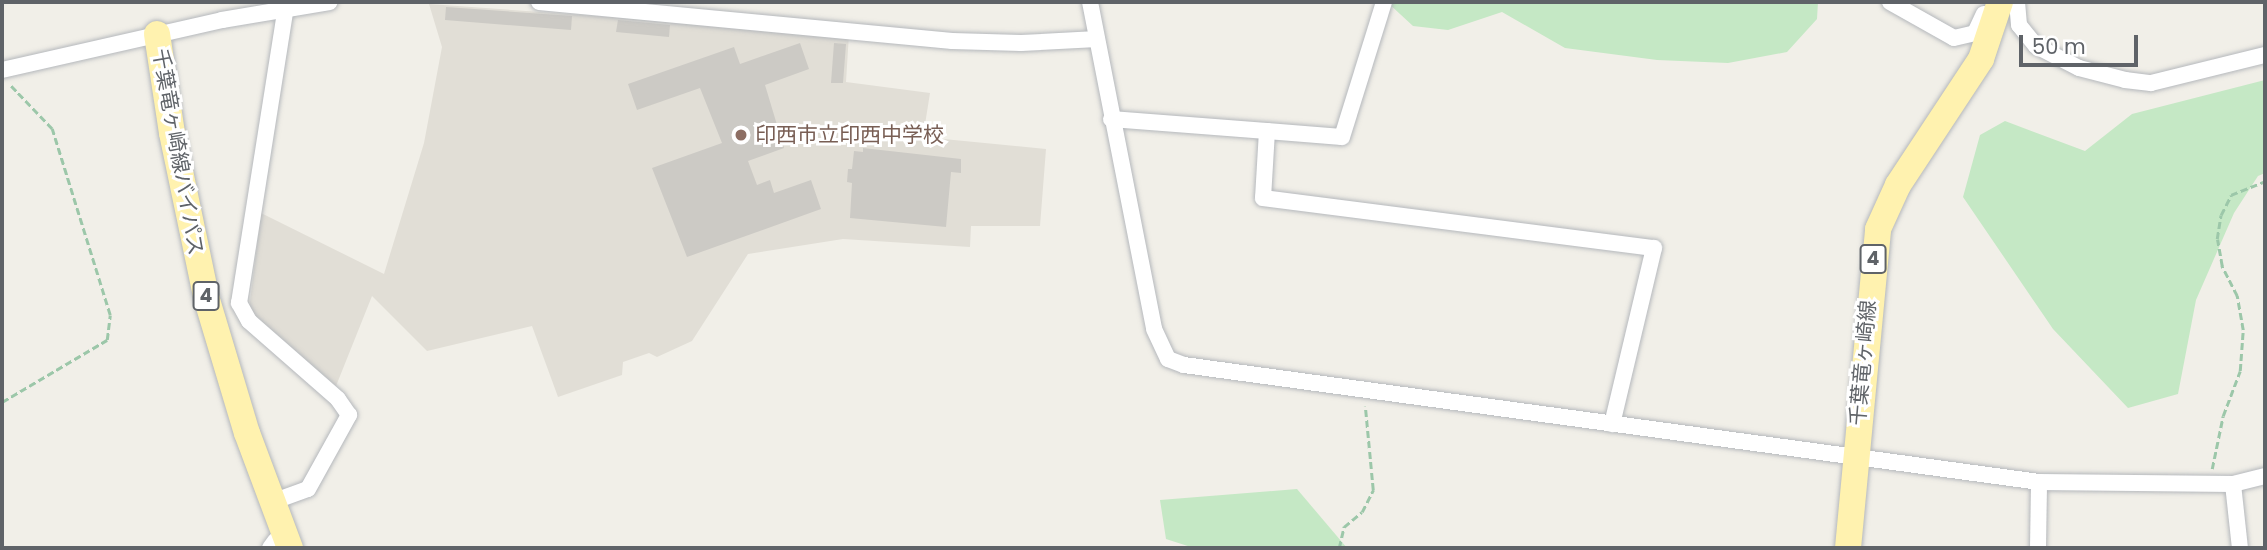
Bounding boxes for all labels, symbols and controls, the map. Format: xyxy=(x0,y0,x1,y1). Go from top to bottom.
scale bar xyxy=(2022,21,2141,65)
text: 50 m xyxy=(2032,32,2086,61)
street label: 千葉竜ヶ崎線バイパス xyxy=(147,46,209,258)
place label: 印西市立印西中学校 xyxy=(755,122,944,148)
marker: 印西市立印西中学校 xyxy=(733,127,749,143)
road number: 4 xyxy=(1859,244,1887,274)
road number: 4 xyxy=(192,280,220,312)
street label: 千葉竜ヶ崎線 xyxy=(1845,299,1881,427)

